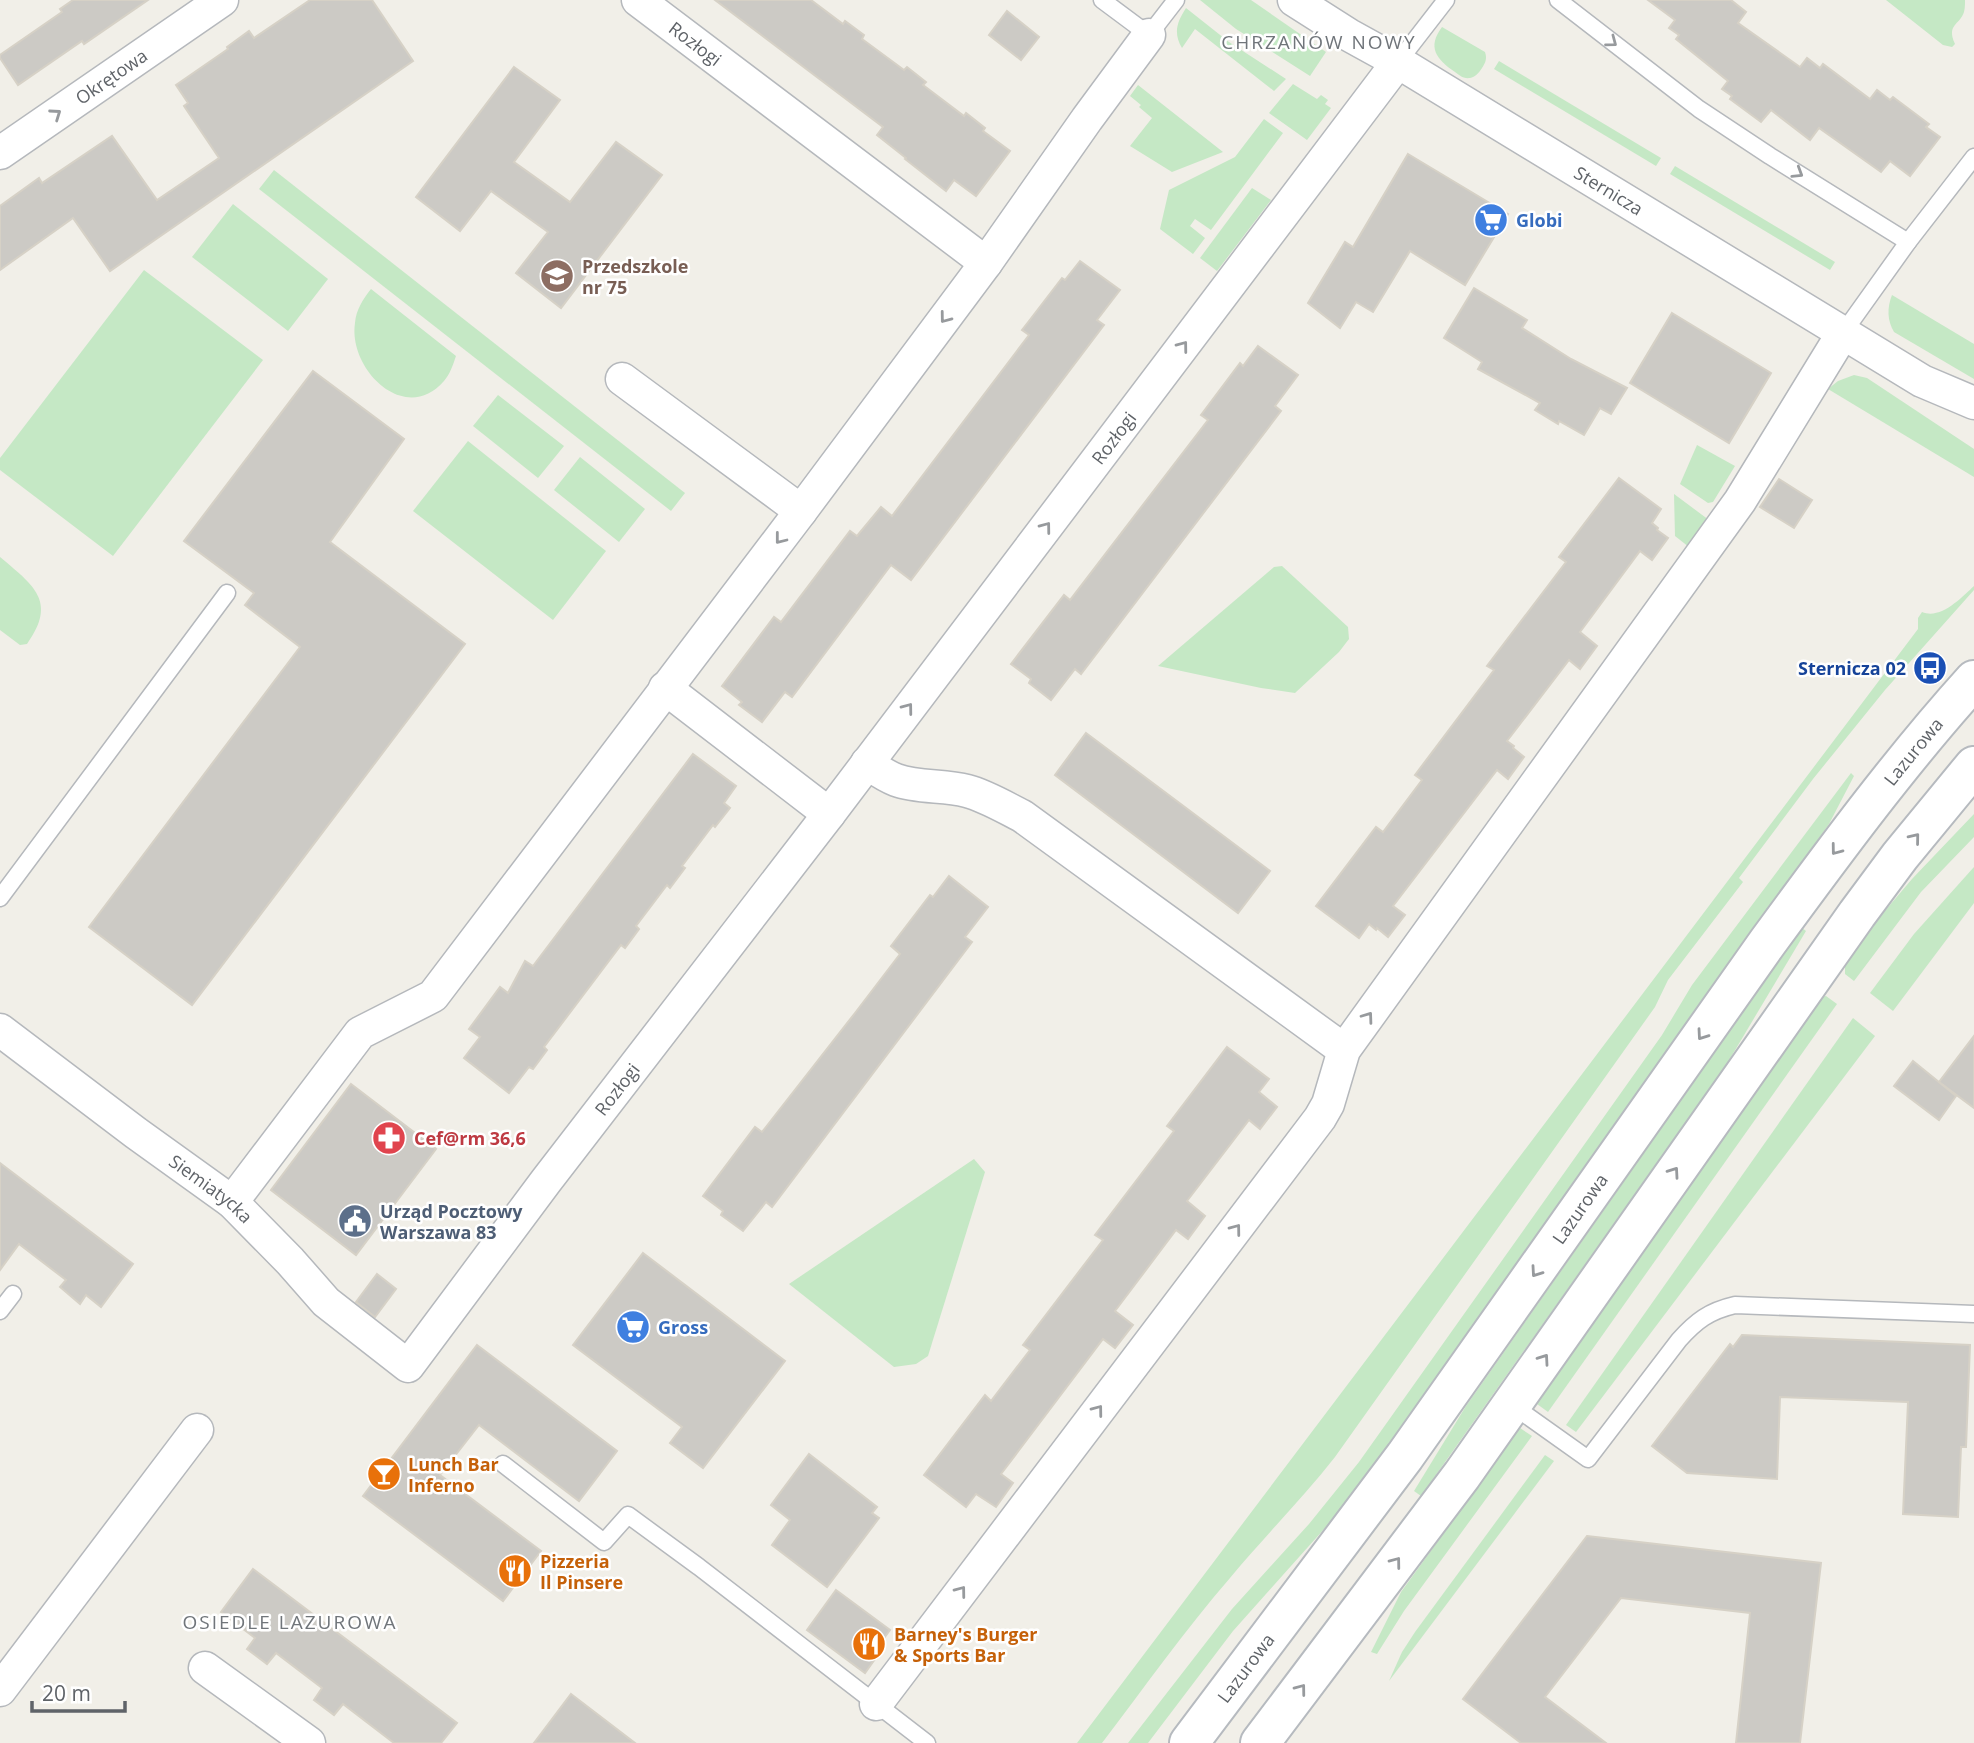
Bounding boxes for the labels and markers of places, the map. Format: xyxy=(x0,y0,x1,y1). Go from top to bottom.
supermarket icon: Globi xyxy=(1472,201,1510,239)
place label: Globi xyxy=(1516,208,1563,232)
place label: Przedszkole nr 75 xyxy=(582,254,688,299)
school or university icon: Przedszkole nr 75 xyxy=(538,257,576,295)
bus stop icon: Sternicza 02 xyxy=(1911,649,1949,687)
place label: Sternicza 02 xyxy=(1798,656,1906,680)
pharmacy icon: Cef@rm 36,6 xyxy=(370,1119,408,1157)
place label: Cef@rm 36,6 xyxy=(414,1126,526,1150)
place label: Urząd Pocztowy Warszawa 83 xyxy=(380,1199,523,1244)
public building icon: Urząd Pocztowy Warszawa 83 xyxy=(336,1202,374,1240)
supermarket icon: Gross xyxy=(614,1308,652,1346)
place label: Gross xyxy=(658,1315,708,1339)
place label: Lunch Bar Inferno xyxy=(408,1452,499,1497)
bar icon: Lunch Bar Inferno xyxy=(365,1455,403,1493)
place label: Pizzeria Il Pinsere xyxy=(540,1549,623,1594)
restaurant icon: Pizzeria Il Pinsere xyxy=(496,1552,534,1590)
place label: Barney's Burger & Sports Bar xyxy=(894,1622,1037,1667)
restaurant icon: Barney's Burger & Sports Bar xyxy=(850,1625,888,1663)

